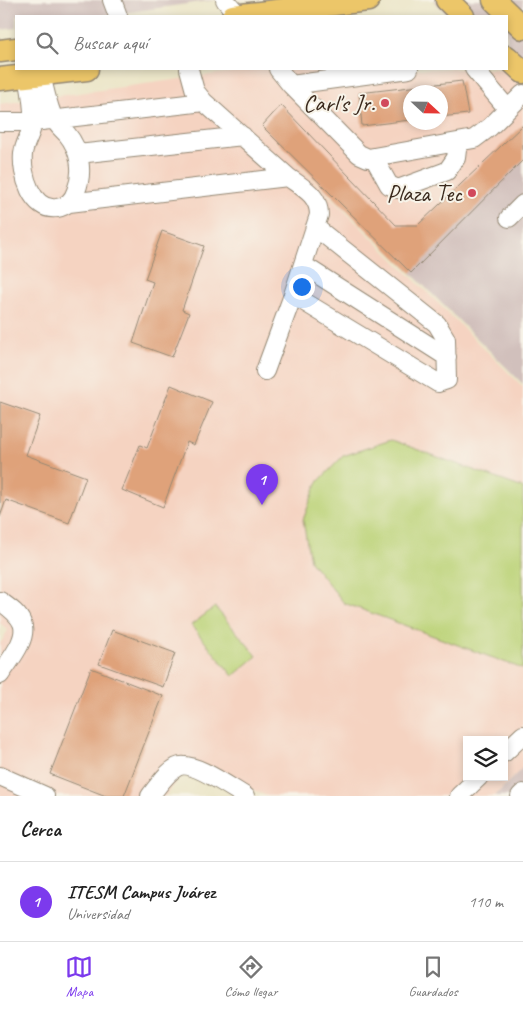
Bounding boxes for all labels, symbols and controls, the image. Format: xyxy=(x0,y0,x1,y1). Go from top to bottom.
search box xyxy=(15,15,508,70)
icon: search xyxy=(33,29,61,57)
text: Buscar aquí xyxy=(73,31,147,55)
north arrow xyxy=(403,85,448,130)
place label: Carl's Jr. xyxy=(303,88,375,118)
marker: Carl's Jr. xyxy=(379,97,391,109)
place label: Plaza Tec xyxy=(387,178,463,208)
marker: Plaza Tec xyxy=(466,187,478,199)
your location xyxy=(289,274,315,300)
pin: 1 xyxy=(246,464,278,505)
map controls xyxy=(463,736,508,781)
button: layers xyxy=(463,736,508,781)
text: Cerca xyxy=(20,816,61,842)
text: ITESM Campus Juárez xyxy=(67,880,215,904)
text: 1 xyxy=(32,892,40,912)
text: 110 m xyxy=(469,892,503,912)
text: Universidad xyxy=(67,904,129,924)
tab: Mapa xyxy=(65,953,93,1000)
tab: Cómo llegar xyxy=(224,953,277,1000)
tab: Guardados xyxy=(408,953,458,1000)

